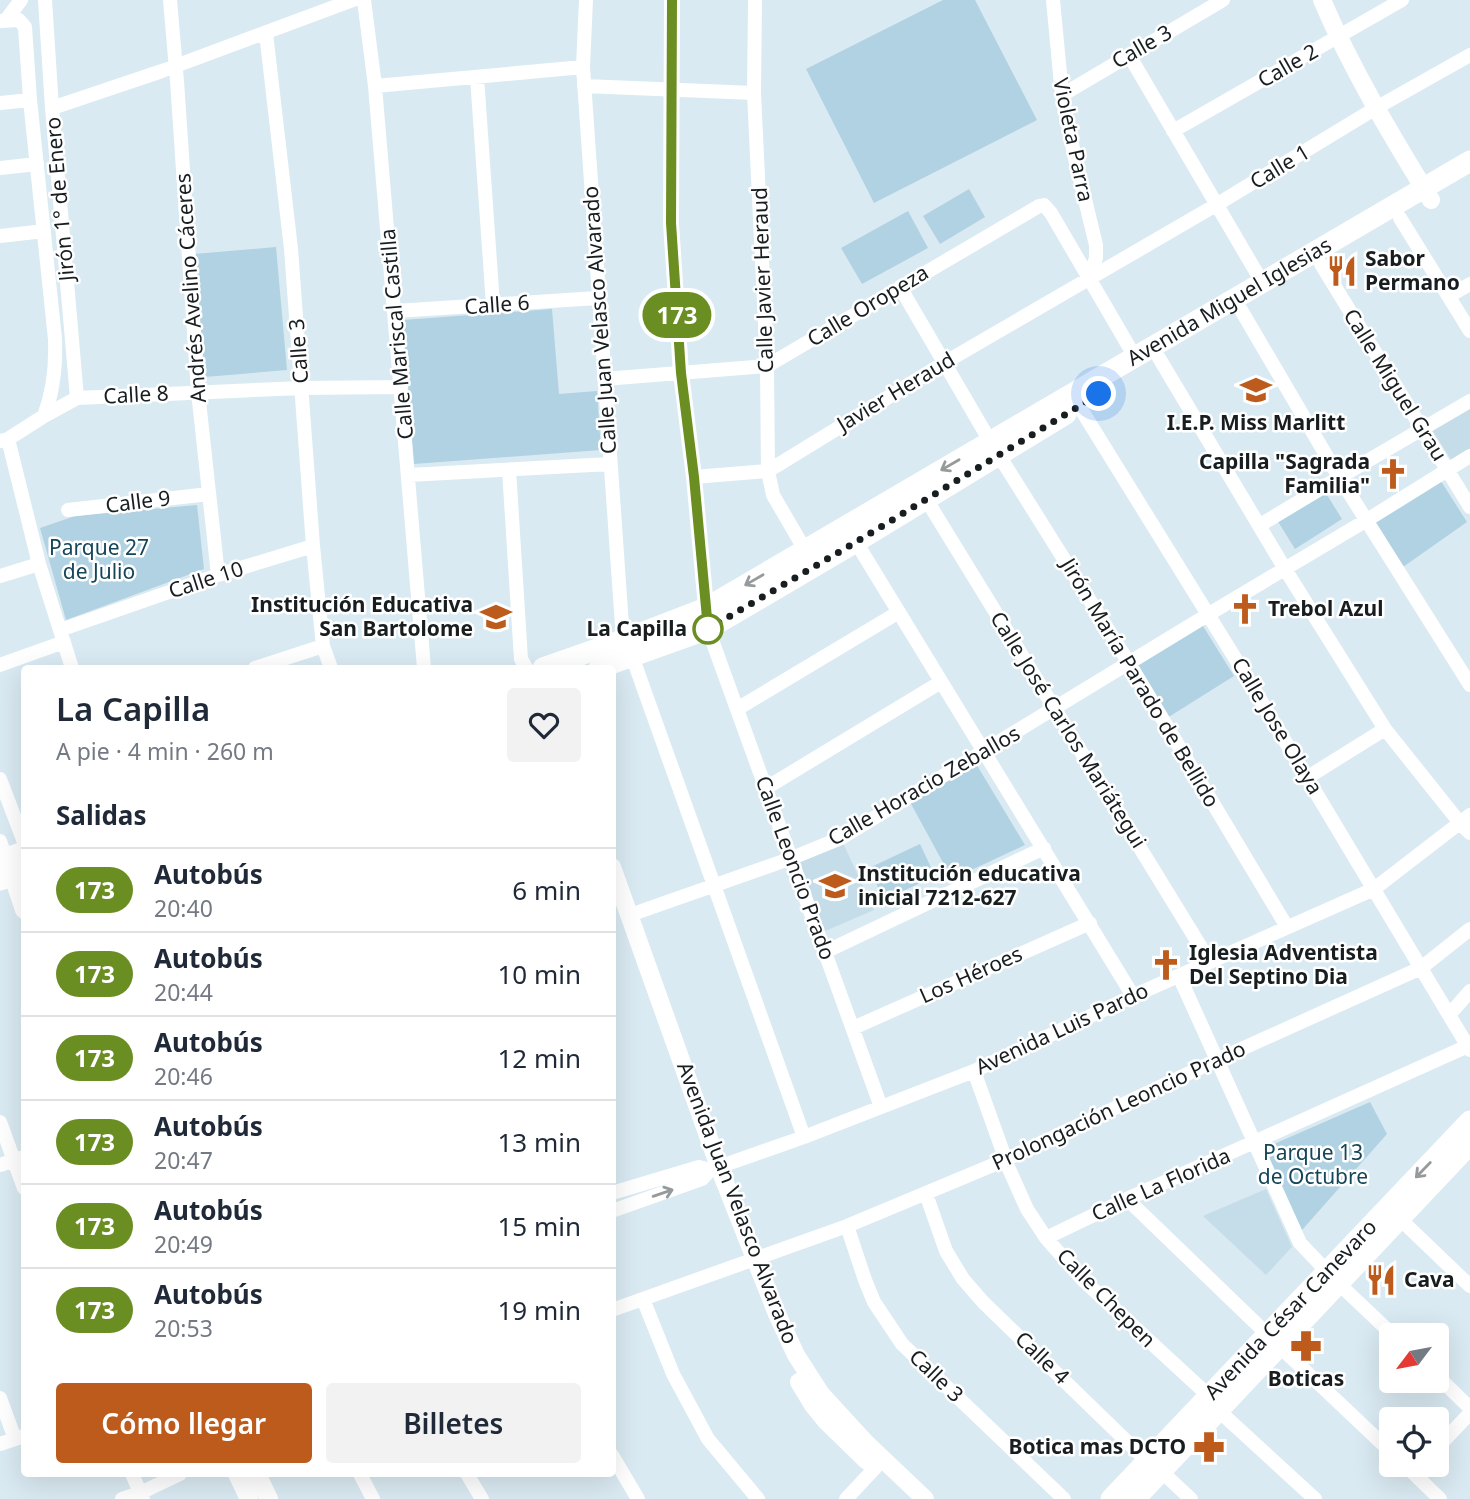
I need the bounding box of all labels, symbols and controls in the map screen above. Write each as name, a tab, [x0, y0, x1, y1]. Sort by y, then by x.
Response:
street label: Calle 3	[1106, 18, 1177, 75]
street label: Calle 2	[1252, 37, 1323, 94]
street label: Violeta Parra	[1047, 75, 1101, 204]
street label: Jirón 1° de Enero	[38, 116, 80, 284]
street label: Calle 1	[1244, 137, 1315, 195]
street label: Andrés Avelino Cáceres	[168, 172, 212, 404]
street label: Calle Juan Velasco Alvarado	[576, 185, 622, 455]
street label: Calle Javier Heraud	[745, 187, 779, 374]
street label: Calle Mariscal Castilla	[373, 227, 419, 441]
street label: Avenida Miguel Iglesias	[1121, 230, 1336, 372]
place label: Sabor Permano	[1365, 244, 1460, 296]
restaurant icon: Sabor Permano	[1325, 254, 1359, 288]
street label: Calle Oropeza	[802, 258, 933, 352]
street label: Calle 6	[463, 288, 530, 320]
line badge: 173	[637, 292, 717, 338]
text: 173	[656, 298, 698, 331]
street label: Calle Miguel Grau	[1338, 303, 1454, 466]
street label: Calle 3	[282, 318, 314, 385]
street label: Javier Heraud	[830, 345, 960, 438]
school or university icon: I.E.P. Miss Marlitt	[1239, 373, 1273, 407]
your location	[1081, 376, 1116, 411]
street label: Calle 8	[103, 378, 169, 410]
place label: I.E.P. Miss Marlitt	[1167, 408, 1345, 436]
place label: Capilla "Sagrada Familia"	[1199, 447, 1370, 499]
church icon: Capilla "Sagrada Familia"	[1376, 457, 1410, 491]
one-way arrow	[940, 459, 961, 472]
street label: Calle 9	[104, 483, 172, 519]
park label: Parque 27 de Julio	[49, 533, 149, 585]
street label: Jirón María Parado de Bellido	[1054, 551, 1226, 812]
street label: Calle 10	[165, 554, 247, 604]
one-way arrow	[744, 573, 764, 587]
place label: Institución Educativa San Bartolome	[251, 590, 473, 642]
church icon: Trebol Azul	[1228, 592, 1262, 626]
place label: Trebol Azul	[1268, 594, 1383, 622]
school or university icon: Institución Educativa San Bartolome	[479, 600, 513, 634]
street label: Calle José Carlos Mariátegui	[984, 606, 1153, 853]
place label: La Capilla	[587, 614, 687, 642]
marker: La Capilla	[693, 614, 723, 644]
street label: Calle Jose Olaya	[1226, 652, 1330, 799]
text: La Capilla	[56, 686, 210, 731]
button: heart	[507, 688, 581, 762]
street label: Calle Horacio Zeballos	[822, 719, 1025, 852]
text: A pie · 4 min · 260 m	[56, 735, 274, 767]
street label: Calle Leoncio Prado	[750, 772, 842, 963]
text: Salidas	[56, 797, 146, 833]
text: Autobús	[154, 856, 263, 892]
place label: Institución educativa inicial 7212-627	[858, 859, 1081, 911]
school or university icon: Institución educativa inicial 7212-627	[818, 869, 852, 903]
text: 6 min	[512, 872, 581, 908]
text: 173	[74, 873, 115, 906]
text: 20:40	[154, 892, 213, 924]
place label: Iglesia Adventista Del Septino Dia	[1189, 938, 1378, 990]
street label: Los Héroes	[915, 939, 1026, 1009]
text: Autobús	[154, 940, 263, 976]
church icon: Iglesia Adventista Del Septino Dia	[1149, 948, 1183, 982]
text: 10 min	[497, 956, 581, 992]
text: 173	[74, 957, 115, 990]
text: 20:44	[154, 976, 213, 1008]
street label: Avenida Luis Pardo	[971, 976, 1153, 1080]
text: Autobús	[154, 1024, 263, 1060]
street label: Prolongación Leoncio Prado	[987, 1034, 1250, 1176]
text: 12 min	[497, 1040, 581, 1076]
text: 173	[74, 1041, 115, 1074]
street label: Avenida Juan Velasco Alvarado	[671, 1058, 805, 1348]
text: 20:46	[154, 1060, 213, 1092]
text: Autobús	[154, 1108, 263, 1144]
text: 13 min	[497, 1124, 581, 1160]
text: 173	[74, 1125, 115, 1158]
park label: Parque 13 de Octubre	[1258, 1138, 1368, 1190]
street label: Calle La Florida	[1087, 1141, 1234, 1227]
text: 20:47	[154, 1144, 213, 1176]
one-way arrow	[1414, 1162, 1431, 1179]
one-way arrow	[651, 1186, 673, 1198]
text: Autobús	[154, 1192, 263, 1228]
text: 15 min	[497, 1208, 581, 1244]
text: 173	[74, 1209, 115, 1242]
street label: Avenida César Canevaro	[1198, 1213, 1382, 1405]
text: 20:49	[154, 1228, 213, 1260]
street label: Calle Chepen	[1051, 1242, 1162, 1353]
restaurant icon: Cava	[1364, 1263, 1398, 1297]
place label: Cava	[1404, 1265, 1455, 1293]
text: Autobús	[154, 1276, 263, 1312]
text: 19 min	[497, 1292, 581, 1328]
text: 173	[74, 1293, 115, 1326]
text: 20:53	[154, 1312, 213, 1344]
north arrow	[1379, 1323, 1449, 1393]
map controls	[1379, 1323, 1449, 1477]
street label: Calle 4	[1010, 1325, 1076, 1390]
pharmacy icon: Boticas	[1289, 1329, 1323, 1363]
street label: Calle 3	[904, 1343, 970, 1408]
place label: Boticas	[1268, 1364, 1344, 1392]
button: Cómo llegar	[56, 1383, 312, 1463]
button: Billetes	[326, 1383, 581, 1463]
button: locate	[1379, 1407, 1449, 1477]
pharmacy icon: Botica mas DCTO	[1192, 1430, 1226, 1464]
place label: Botica mas DCTO	[1008, 1432, 1186, 1460]

